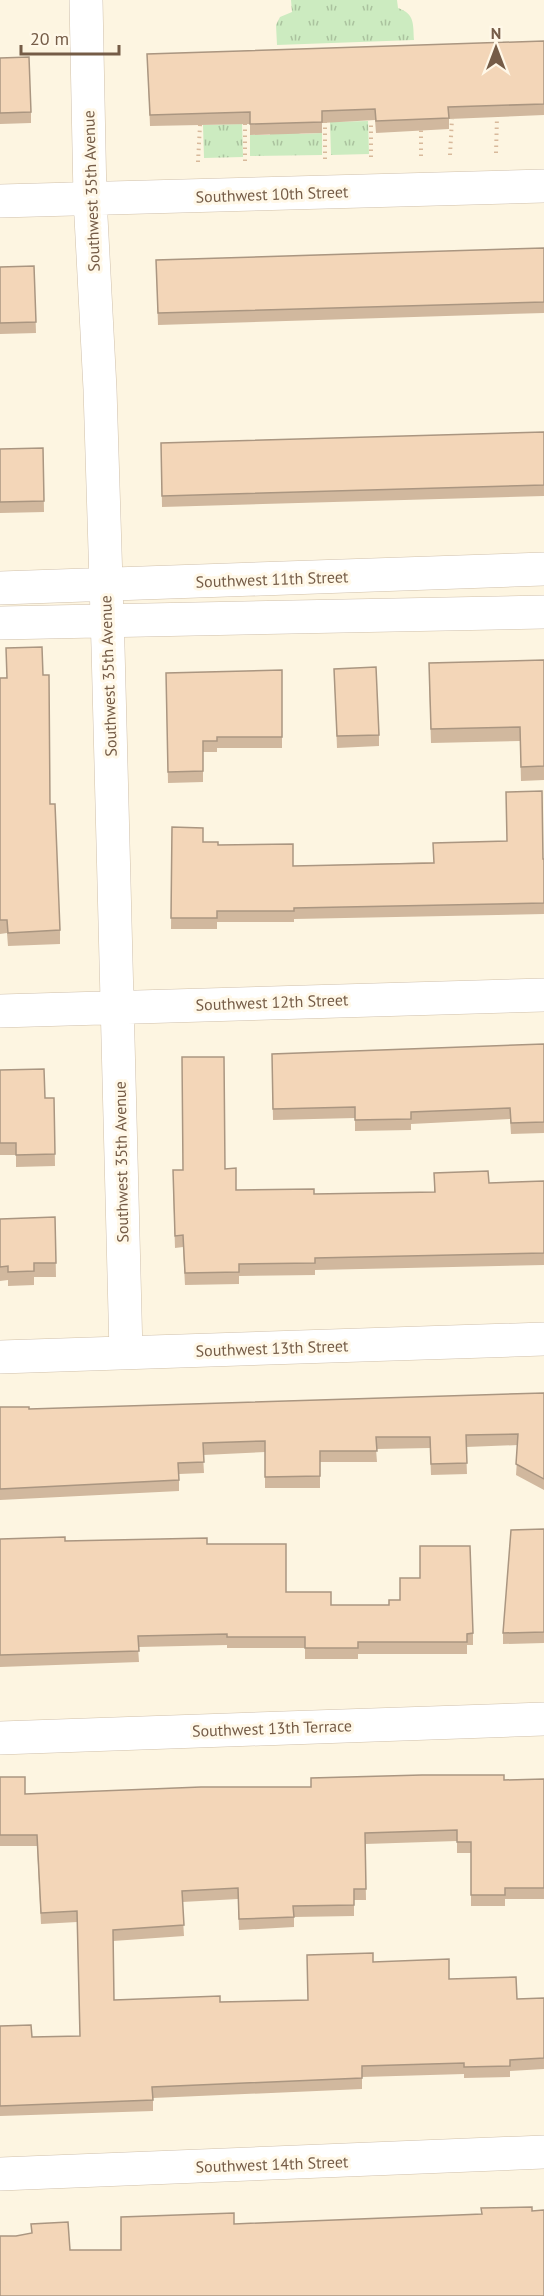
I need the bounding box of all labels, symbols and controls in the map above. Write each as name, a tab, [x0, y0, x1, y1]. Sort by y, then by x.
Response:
scale bar	[21, 18, 118, 56]
north arrow	[466, 18, 526, 78]
text: N	[491, 23, 501, 43]
text: 20 m	[30, 27, 69, 50]
street label: Southwest 35th Avenue	[78, 110, 104, 272]
street label: Southwest 10th Street	[195, 181, 349, 207]
street label: Southwest 11th Street	[195, 566, 349, 592]
street label: Southwest 35th Avenue	[95, 595, 121, 757]
street label: Southwest 12th Street	[195, 989, 349, 1015]
street label: Southwest 35th Avenue	[110, 1081, 132, 1243]
street label: Southwest 13th Street	[195, 1335, 349, 1361]
street label: Southwest 13th Terrace	[192, 1715, 352, 1741]
street label: Southwest 14th Street	[195, 2151, 349, 2177]

